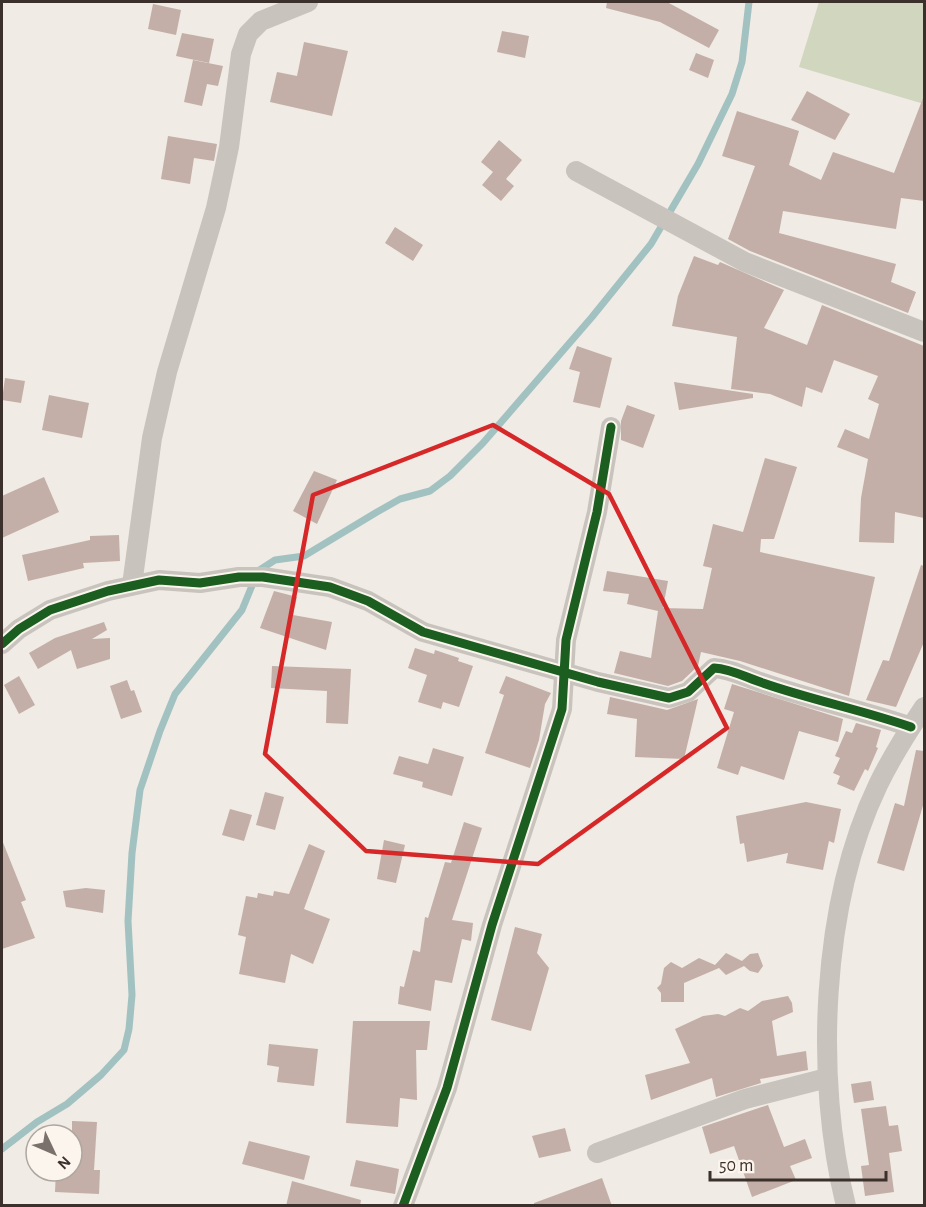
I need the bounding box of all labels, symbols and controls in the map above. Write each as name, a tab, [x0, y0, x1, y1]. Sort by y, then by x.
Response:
north arrow	[24, 1123, 84, 1183]
scale bar	[710, 1144, 886, 1182]
text: N	[54, 1153, 74, 1172]
text: 50 m	[719, 1157, 753, 1175]

